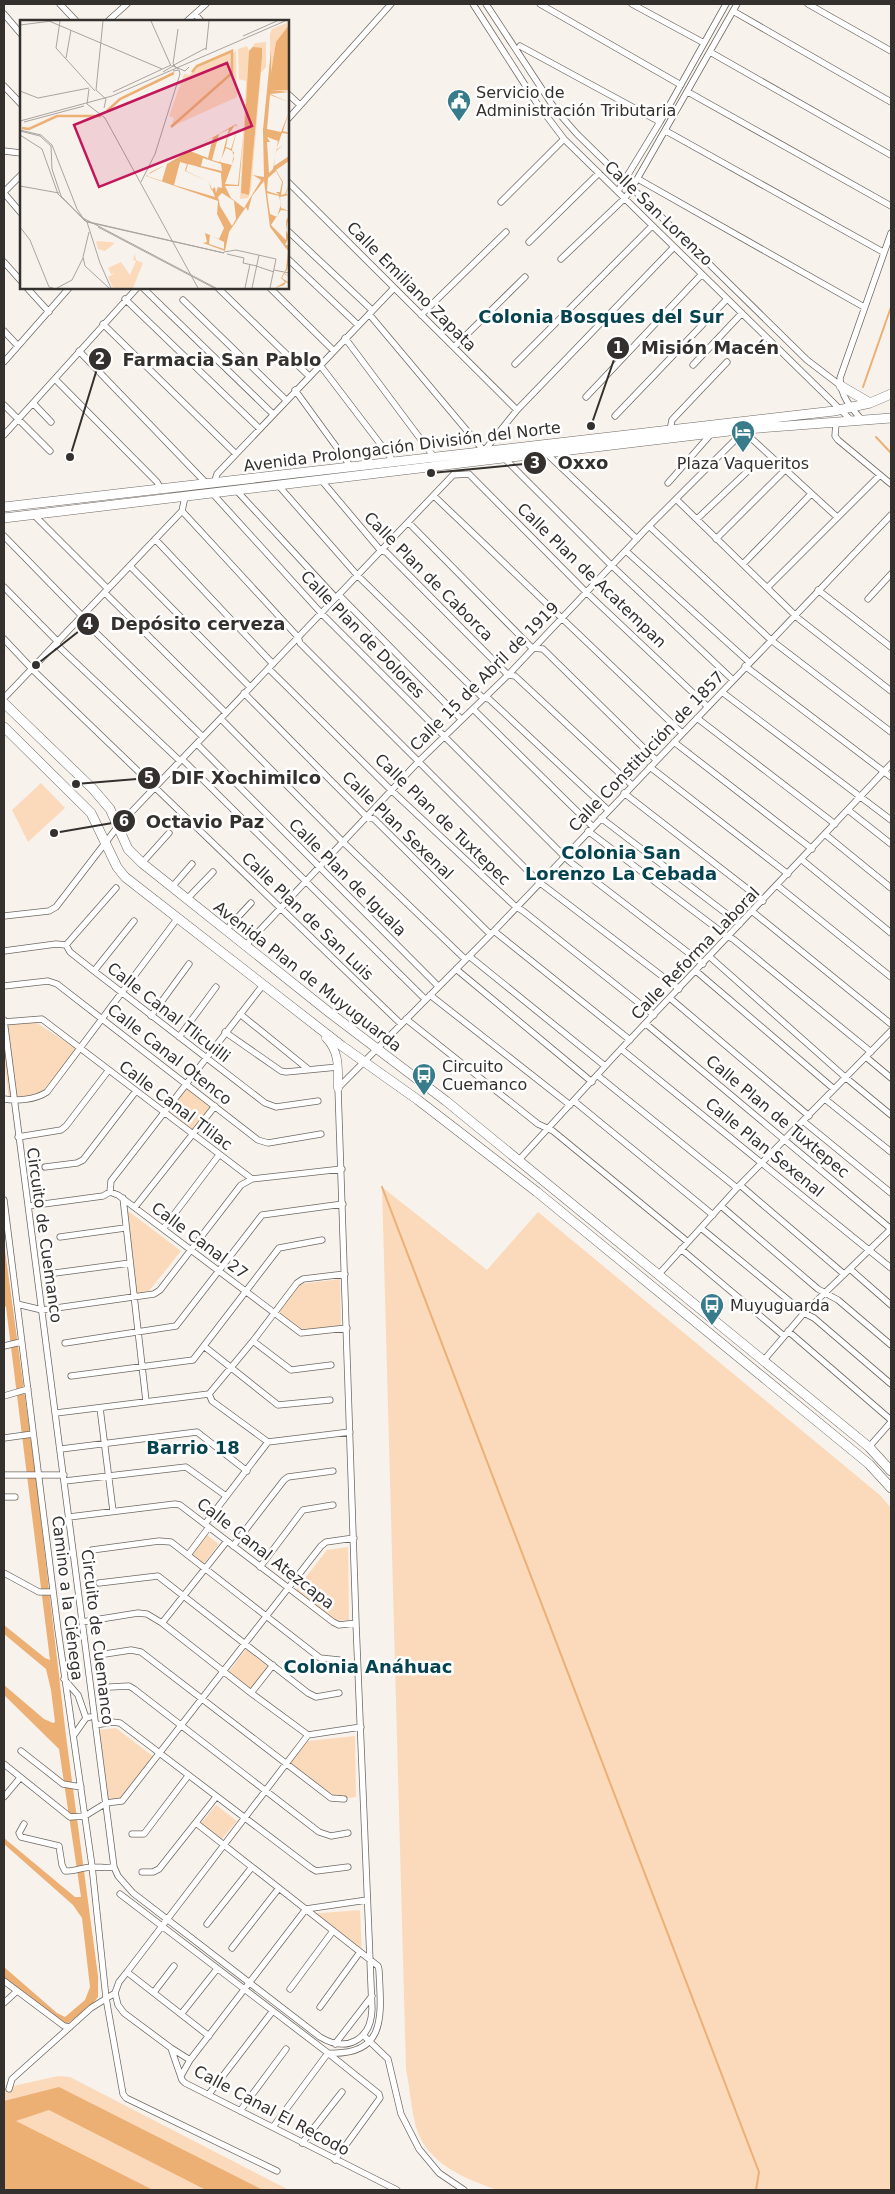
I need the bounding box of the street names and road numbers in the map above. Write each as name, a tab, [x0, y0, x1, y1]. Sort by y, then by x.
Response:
street label: Calle San Lorenzo	[601, 157, 717, 270]
street label: Calle Emiliano Zapata	[343, 218, 480, 355]
street label: Avenida Prolongación División del Norte	[242, 418, 562, 475]
street label: Calle Plan de Acatempan	[513, 499, 670, 652]
street label: Calle Plan de Caborca	[360, 508, 497, 645]
street label: Calle Plan de Dolores	[297, 567, 428, 702]
street label: Calle 15 de Abril de 1919	[406, 598, 563, 755]
street label: Calle Constitución de 1857	[565, 667, 728, 835]
street label: Calle Plan de Tuxtepec	[371, 750, 514, 889]
street label: Calle Plan Sexenal	[338, 768, 457, 883]
street label: Calle Plan de Iguala	[285, 815, 410, 940]
street label: Calle Plan de San Luis	[238, 848, 377, 984]
street label: Calle Reforma Laboral	[627, 883, 764, 1024]
street label: Avenida Plan de Muyuguarda	[210, 897, 405, 1056]
street label: Calle Canal Tlicuilli	[103, 959, 234, 1066]
street label: Calle Canal Otenco	[104, 1000, 236, 1109]
street label: Calle Plan de Tuxtepec	[702, 1051, 853, 1182]
street label: Calle Canal Tlilac	[115, 1057, 236, 1154]
street label: Calle Plan Sexenal	[702, 1094, 828, 1201]
street label: Circuito de Cuemanco	[23, 1146, 66, 1324]
street label: Calle Canal 27	[148, 1198, 252, 1283]
street label: Calle Canal Atezcapa	[193, 1494, 338, 1613]
street label: Camino a la Ciénega	[48, 1515, 87, 1681]
street label: Circuito de Cuemanco	[77, 1548, 118, 1726]
street label: Calle Canal El Recodo	[191, 2061, 353, 2160]

